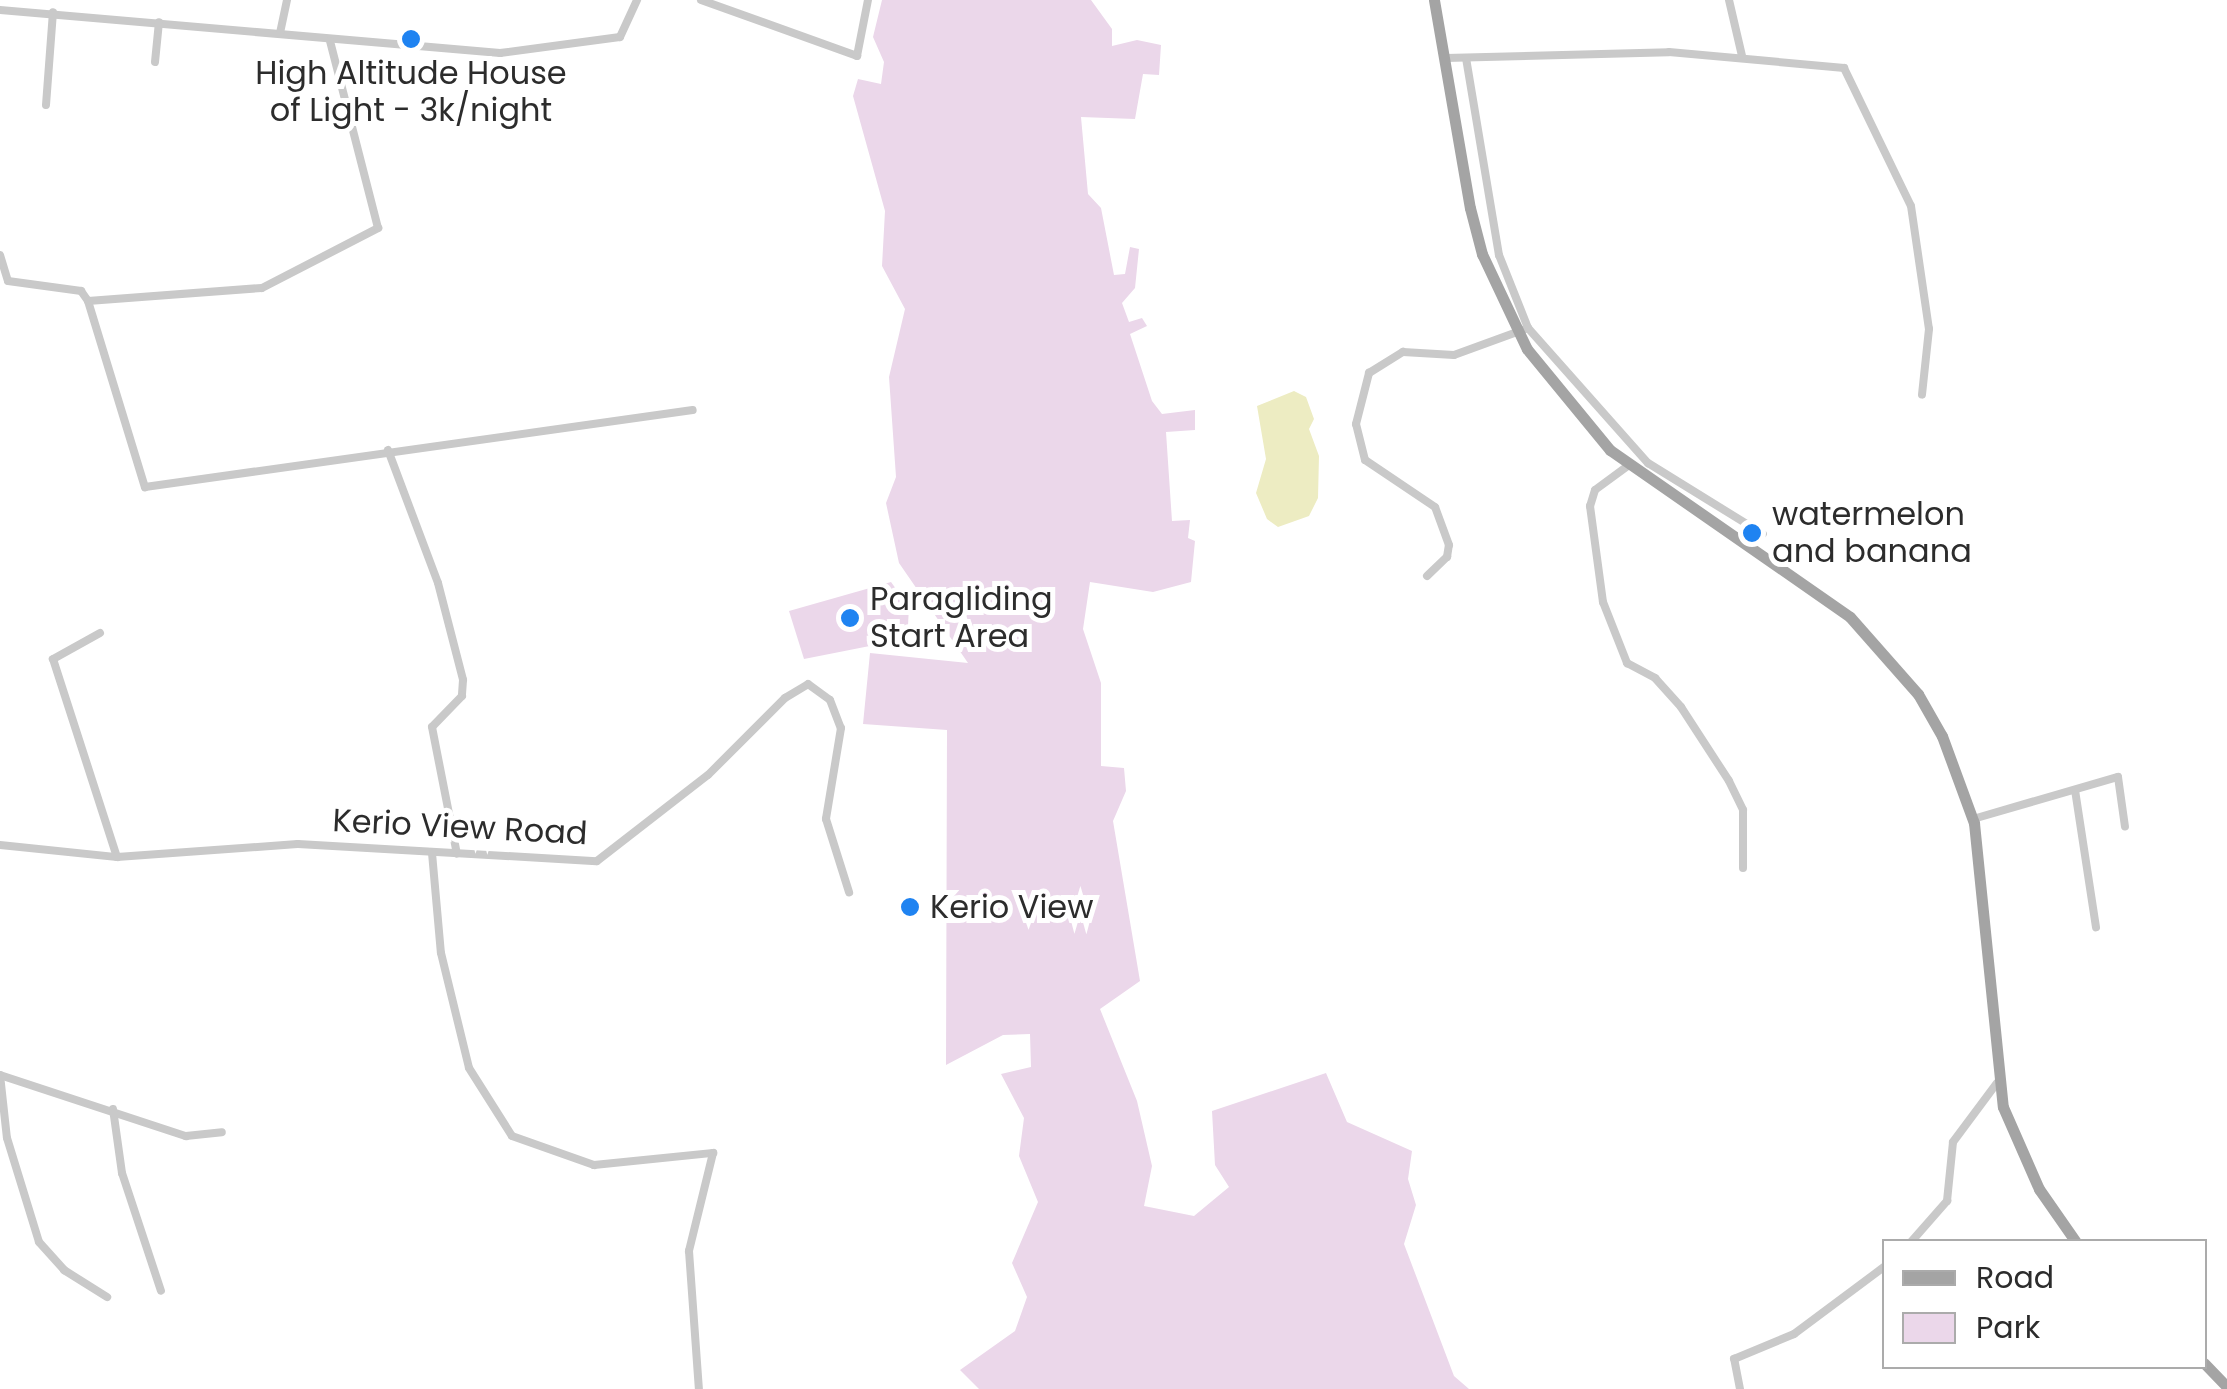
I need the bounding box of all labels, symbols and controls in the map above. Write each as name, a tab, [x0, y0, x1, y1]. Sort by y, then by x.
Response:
marker: High Altitude House of Light - 3k/night	[400, 28, 422, 50]
place label: High Altitude House of Light - 3k/night	[255, 55, 567, 130]
place label: watermelon and banana	[1772, 496, 1972, 571]
marker: watermelon and banana	[1741, 522, 1763, 544]
place label: Paragliding Start Area	[870, 581, 1053, 656]
marker: Paragliding Start Area	[839, 607, 861, 629]
street label: Kerio View Road	[332, 801, 588, 853]
place label: Kerio View	[930, 888, 1093, 926]
marker: Kerio View	[899, 896, 921, 918]
legend	[1882, 1239, 2207, 1369]
text: Road	[1976, 1256, 2054, 1299]
text: Park	[1976, 1306, 2040, 1349]

